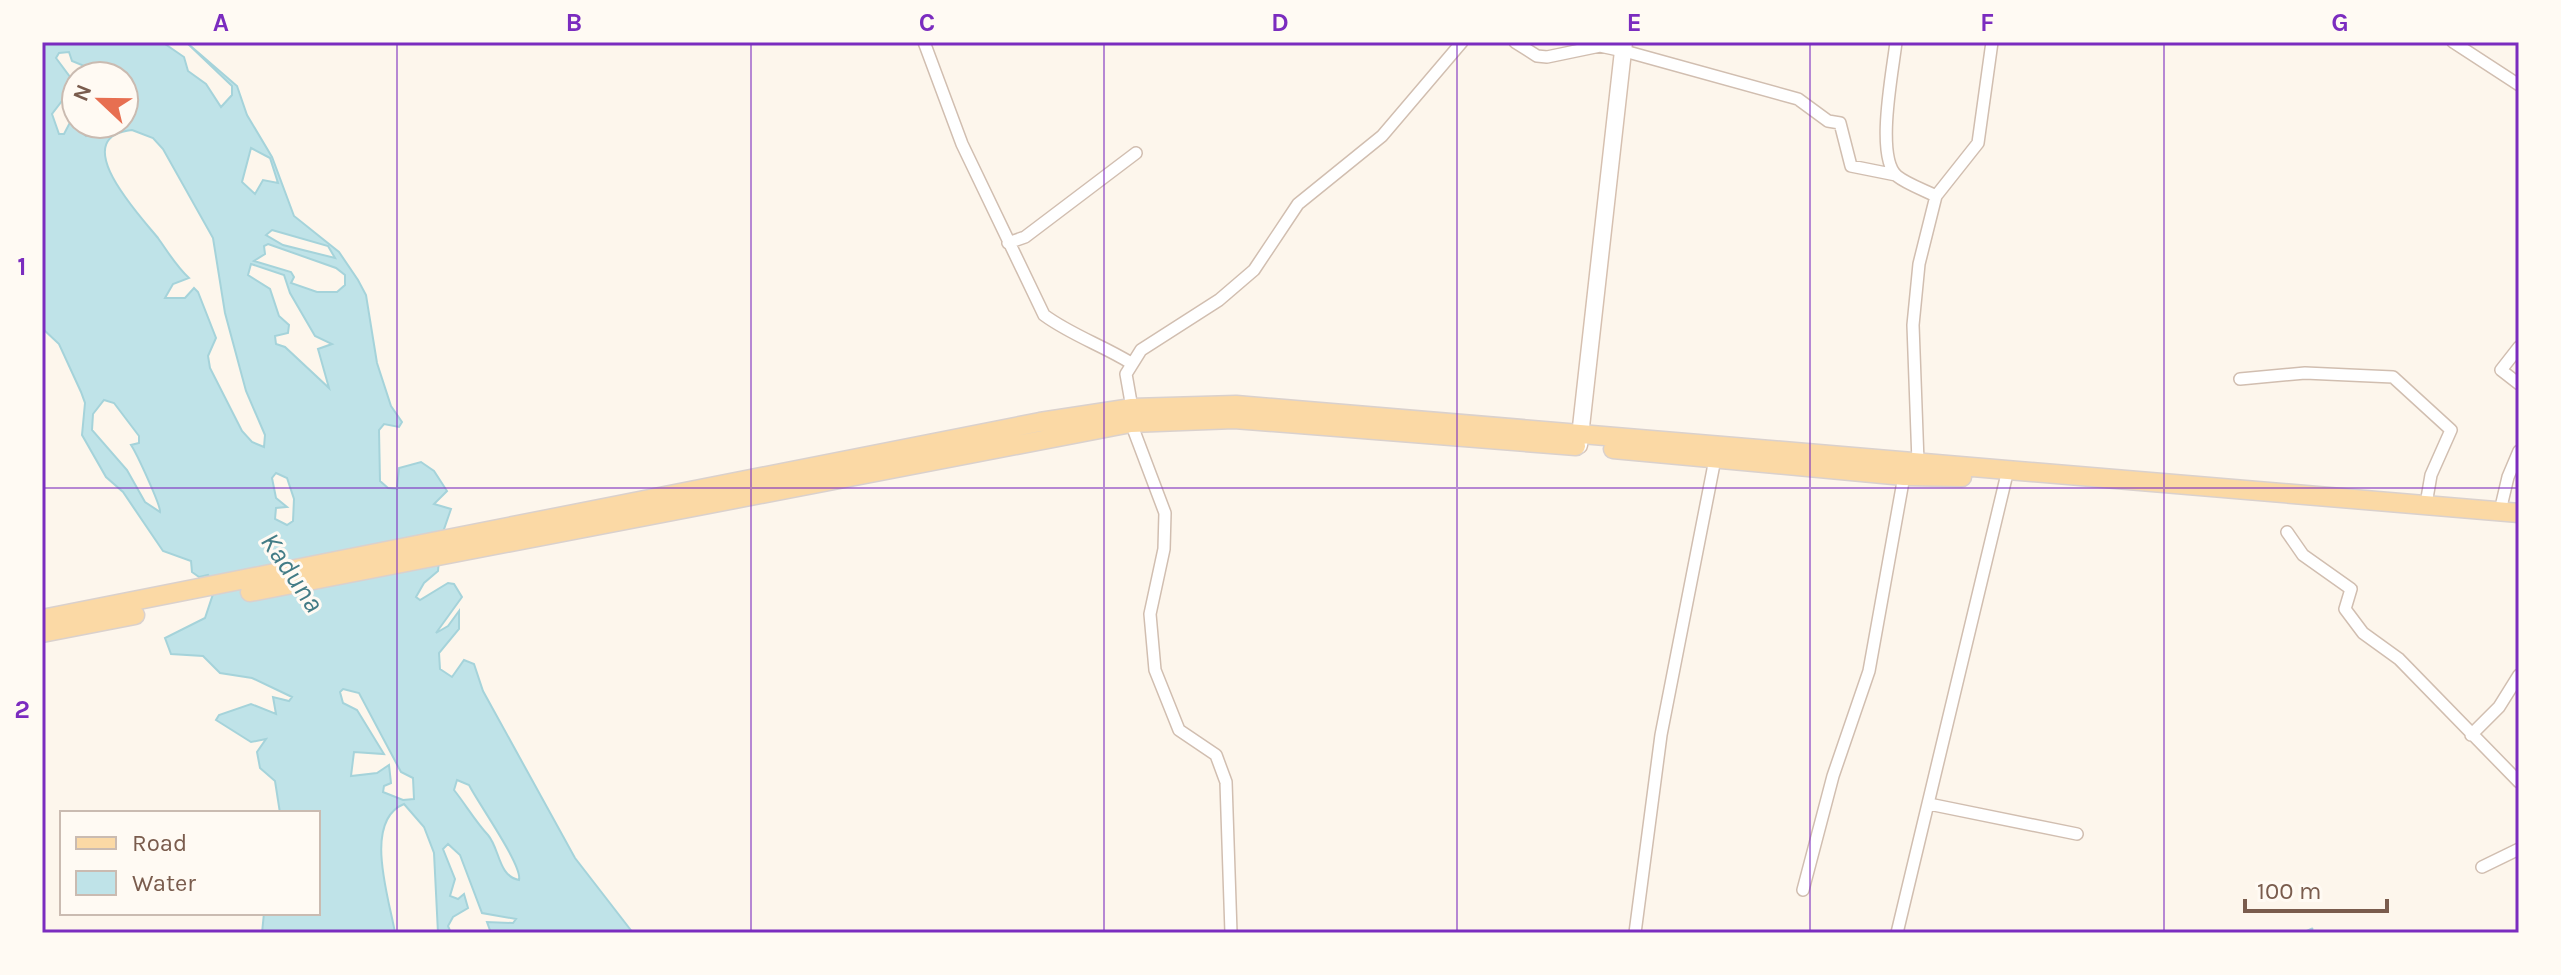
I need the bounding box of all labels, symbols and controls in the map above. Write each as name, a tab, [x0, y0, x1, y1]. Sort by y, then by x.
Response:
text: A	[213, 7, 229, 38]
text: B	[566, 7, 582, 38]
text: C	[919, 7, 935, 38]
text: D	[1271, 7, 1289, 38]
text: E	[1626, 7, 1642, 38]
text: F	[1980, 7, 1994, 38]
text: G	[2331, 7, 2349, 38]
north arrow	[60, 60, 140, 140]
text: N	[67, 81, 97, 105]
text: 1	[17, 251, 27, 282]
water label: Kaduna	[254, 526, 331, 618]
text: 2	[14, 694, 30, 725]
legend	[60, 811, 320, 915]
text: Road	[132, 829, 187, 857]
scale bar	[2245, 863, 2387, 913]
text: Water	[132, 869, 196, 897]
text: 100 m	[2257, 877, 2322, 905]

